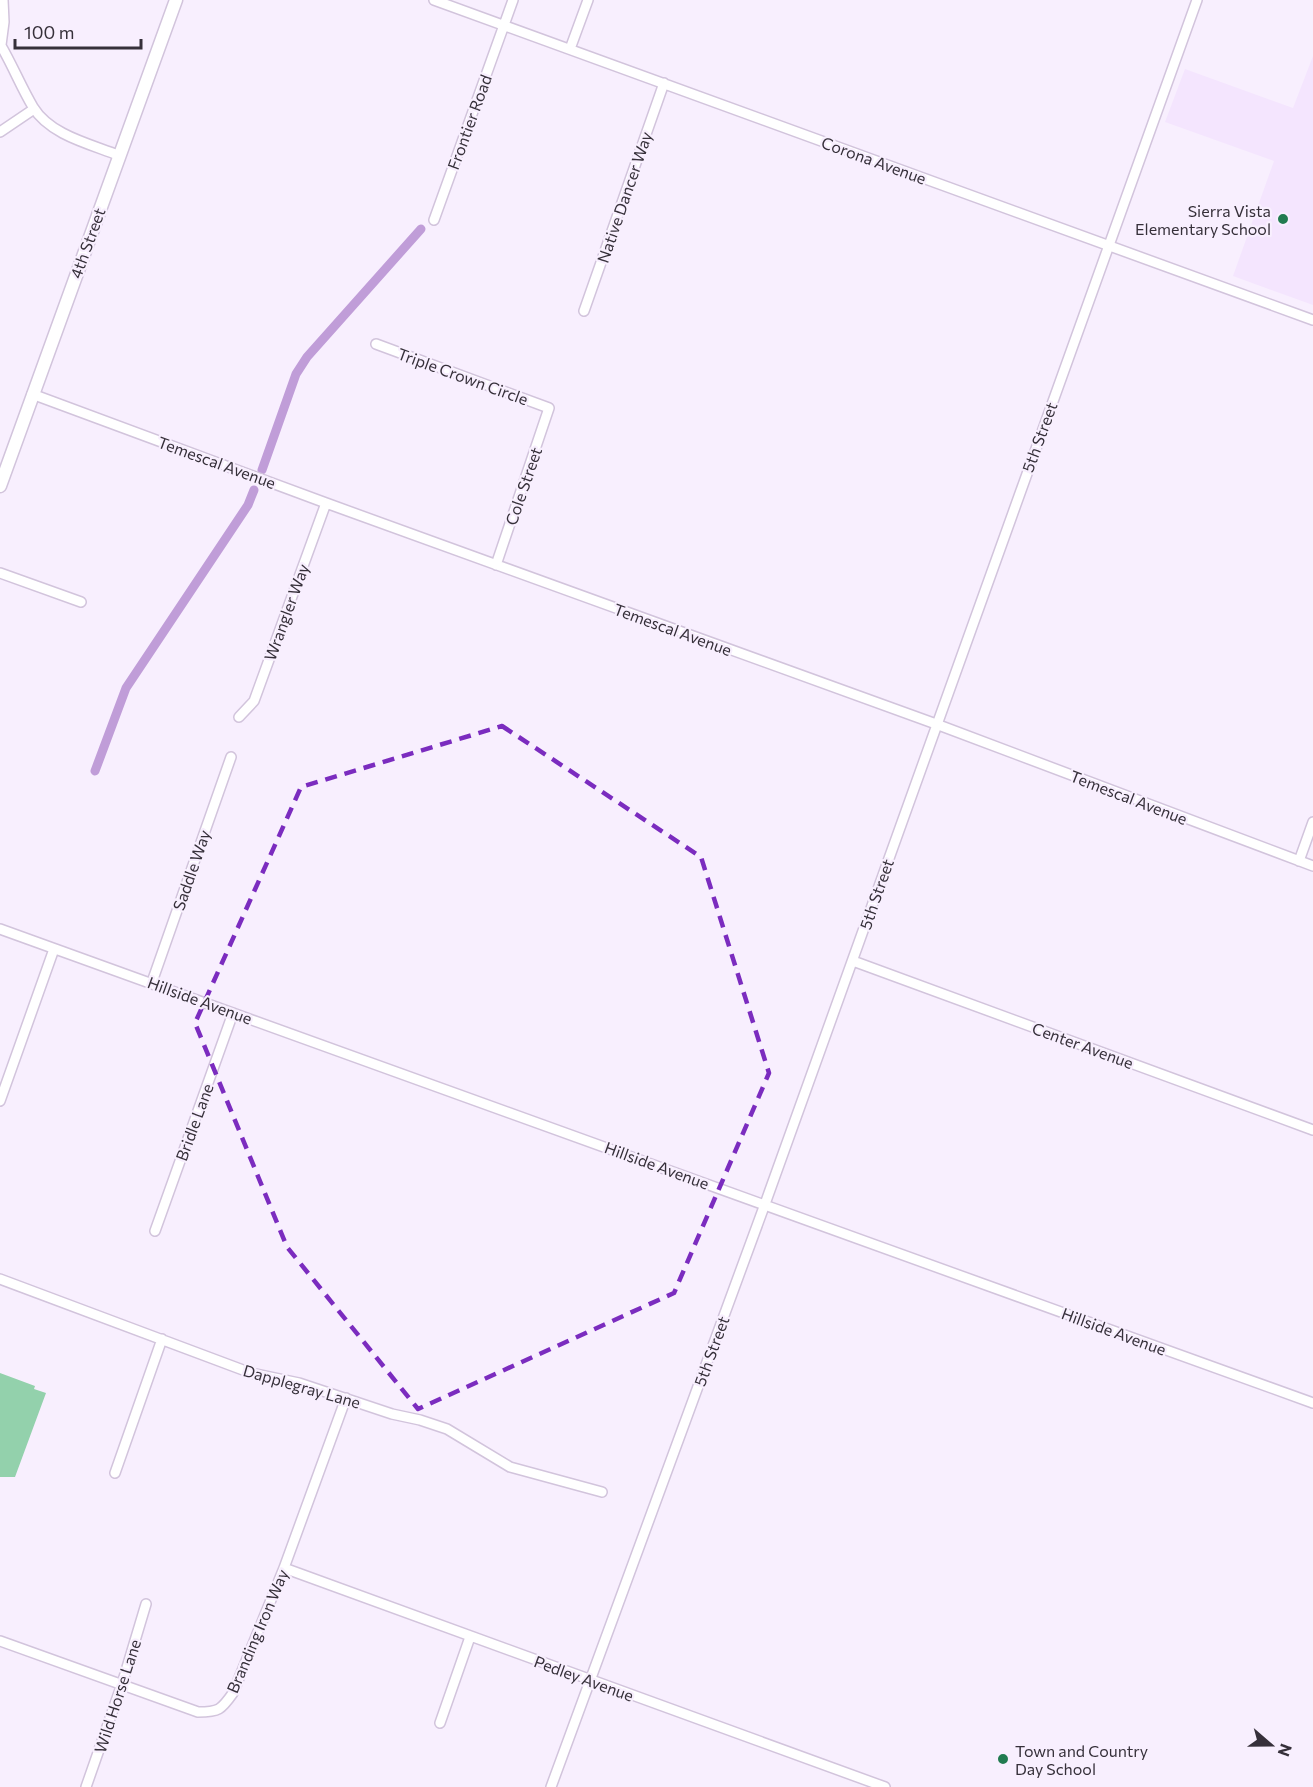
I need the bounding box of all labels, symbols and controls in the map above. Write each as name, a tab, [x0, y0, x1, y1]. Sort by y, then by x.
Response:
scale bar	[15, 12, 141, 50]
text: 100 m	[24, 21, 74, 43]
street label: Frontier Road	[443, 72, 495, 172]
street label: Native Dancer Way	[593, 129, 655, 265]
street label: Corona Avenue	[819, 132, 929, 188]
place label: Sierra Vista Elementary School	[1135, 201, 1271, 238]
street label: 4th Street	[65, 205, 109, 281]
marker: Sierra Vista Elementary School	[1276, 212, 1290, 226]
street label: Triple Crown Circle	[395, 344, 531, 408]
street label: 5th Street	[1018, 399, 1061, 475]
street label: Temescal Avenue	[156, 432, 278, 492]
street label: Cole Street	[501, 444, 545, 528]
street label: Wrangler Way	[260, 561, 312, 663]
street label: Temescal Avenue	[612, 599, 734, 659]
street label: Temescal Avenue	[1068, 766, 1190, 828]
street label: Saddle Way	[168, 827, 214, 913]
street label: 5th Street	[855, 856, 897, 932]
street label: Hillside Avenue	[145, 972, 255, 1028]
street label: Center Avenue	[1030, 1018, 1136, 1072]
street label: Bridle Lane	[171, 1081, 217, 1163]
street label: Hillside Avenue	[602, 1137, 712, 1193]
street label: Hillside Avenue	[1059, 1303, 1169, 1359]
street label: 5th Street	[690, 1313, 733, 1389]
street label: Dapplegray Lane	[241, 1360, 363, 1412]
street label: Branding Iron Way	[222, 1566, 292, 1696]
street label: Wild Horse Lane	[90, 1637, 144, 1755]
street label: Pedley Avenue	[532, 1651, 636, 1705]
north arrow	[1241, 1715, 1301, 1775]
place label: Town and Country Day School	[1015, 1741, 1148, 1778]
text: N	[1275, 1741, 1297, 1759]
marker: Town and Country Day School	[996, 1752, 1010, 1766]

